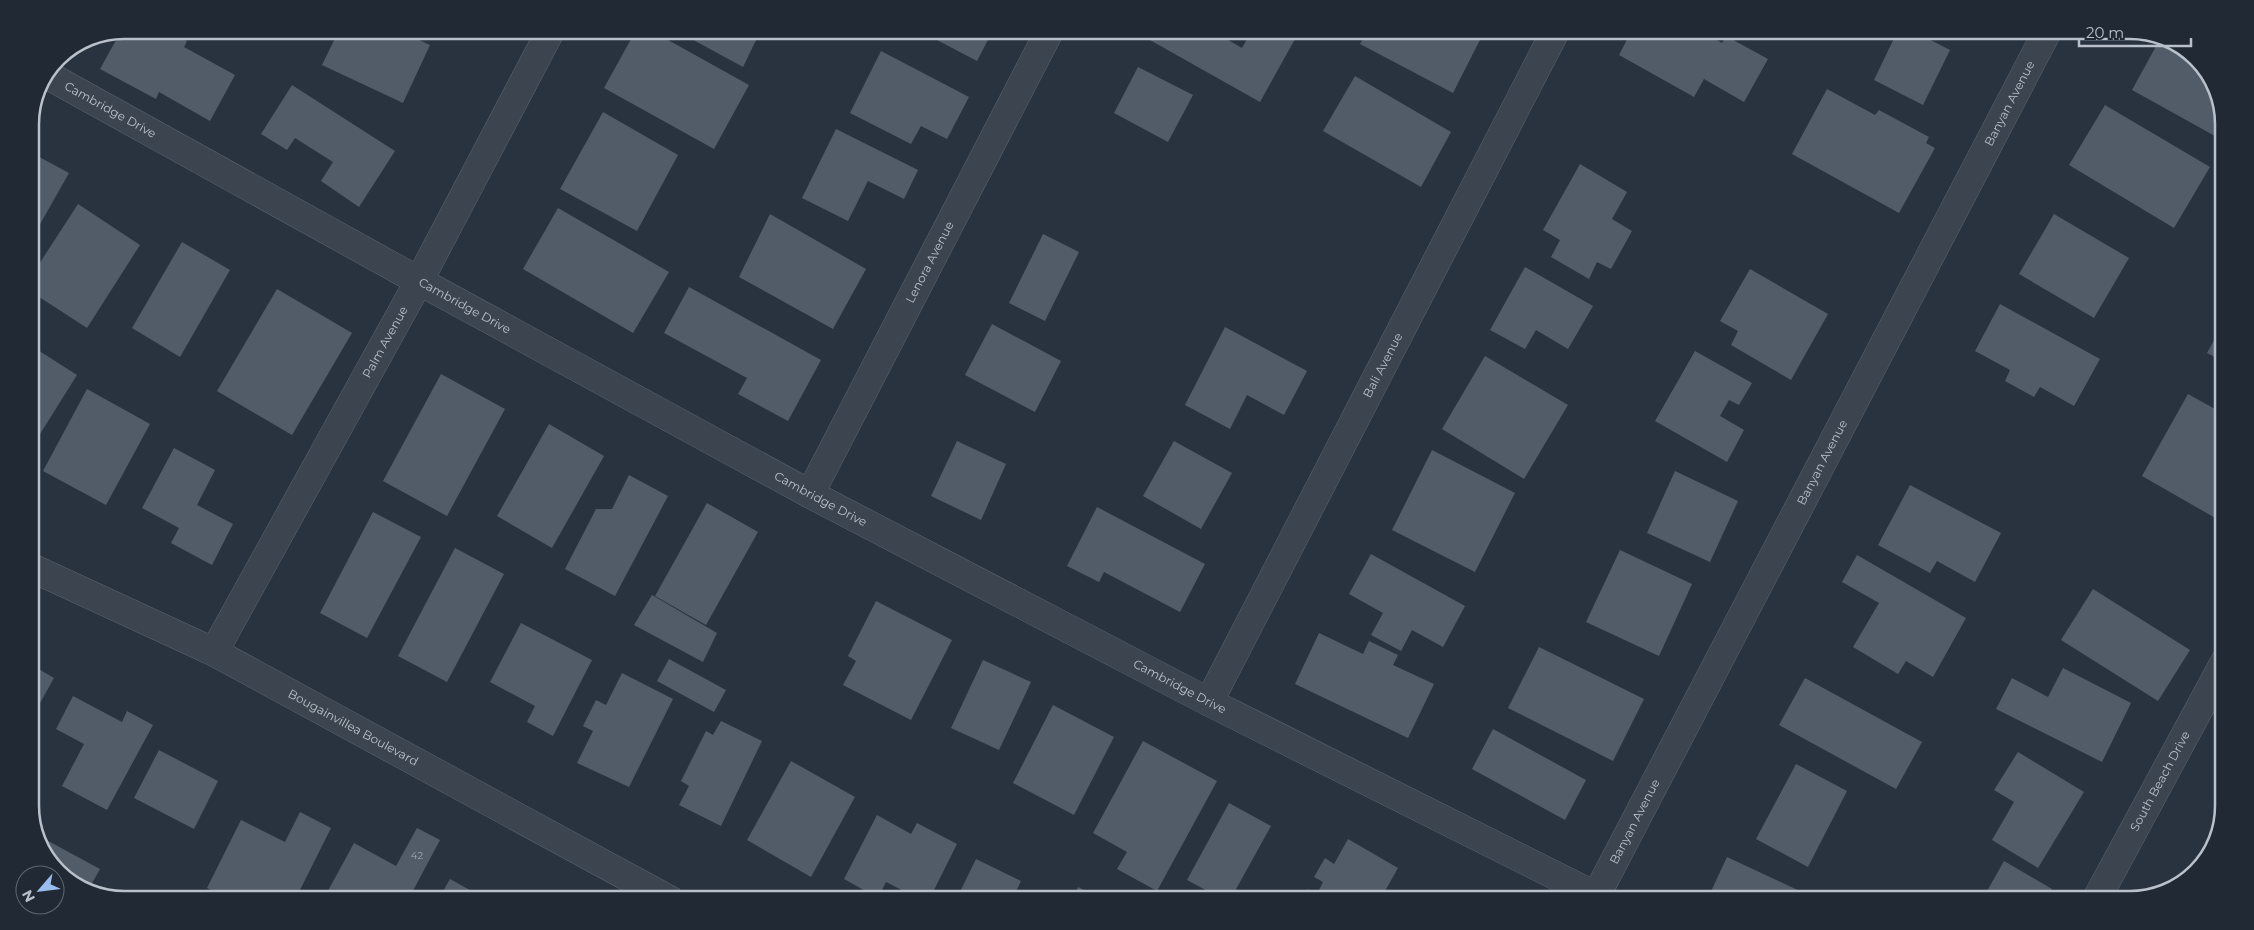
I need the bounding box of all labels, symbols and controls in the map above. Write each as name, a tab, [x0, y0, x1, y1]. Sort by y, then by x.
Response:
scale bar	[2079, 15, 2192, 47]
text: 20 m	[2086, 23, 2124, 42]
street label: Banyan Avenue	[1981, 58, 2038, 148]
street label: Cambridge Drive	[62, 78, 159, 141]
street label: Lenora Avenue	[902, 219, 957, 305]
street label: Cambridge Drive	[416, 274, 514, 337]
street label: Palm Avenue	[359, 303, 411, 381]
street label: Bali Avenue	[1359, 330, 1405, 400]
street label: Banyan Avenue	[1793, 417, 1850, 507]
street label: Cambridge Drive	[772, 468, 870, 529]
street label: Cambridge Drive	[1131, 656, 1229, 716]
street label: Bougainvillea Boulevard	[286, 686, 421, 769]
street label: South Beach Drive	[2127, 728, 2193, 834]
street label: Banyan Avenue	[1606, 776, 1663, 866]
house number: 42	[411, 849, 423, 862]
north arrow	[15, 865, 65, 915]
text: N	[18, 887, 39, 905]

